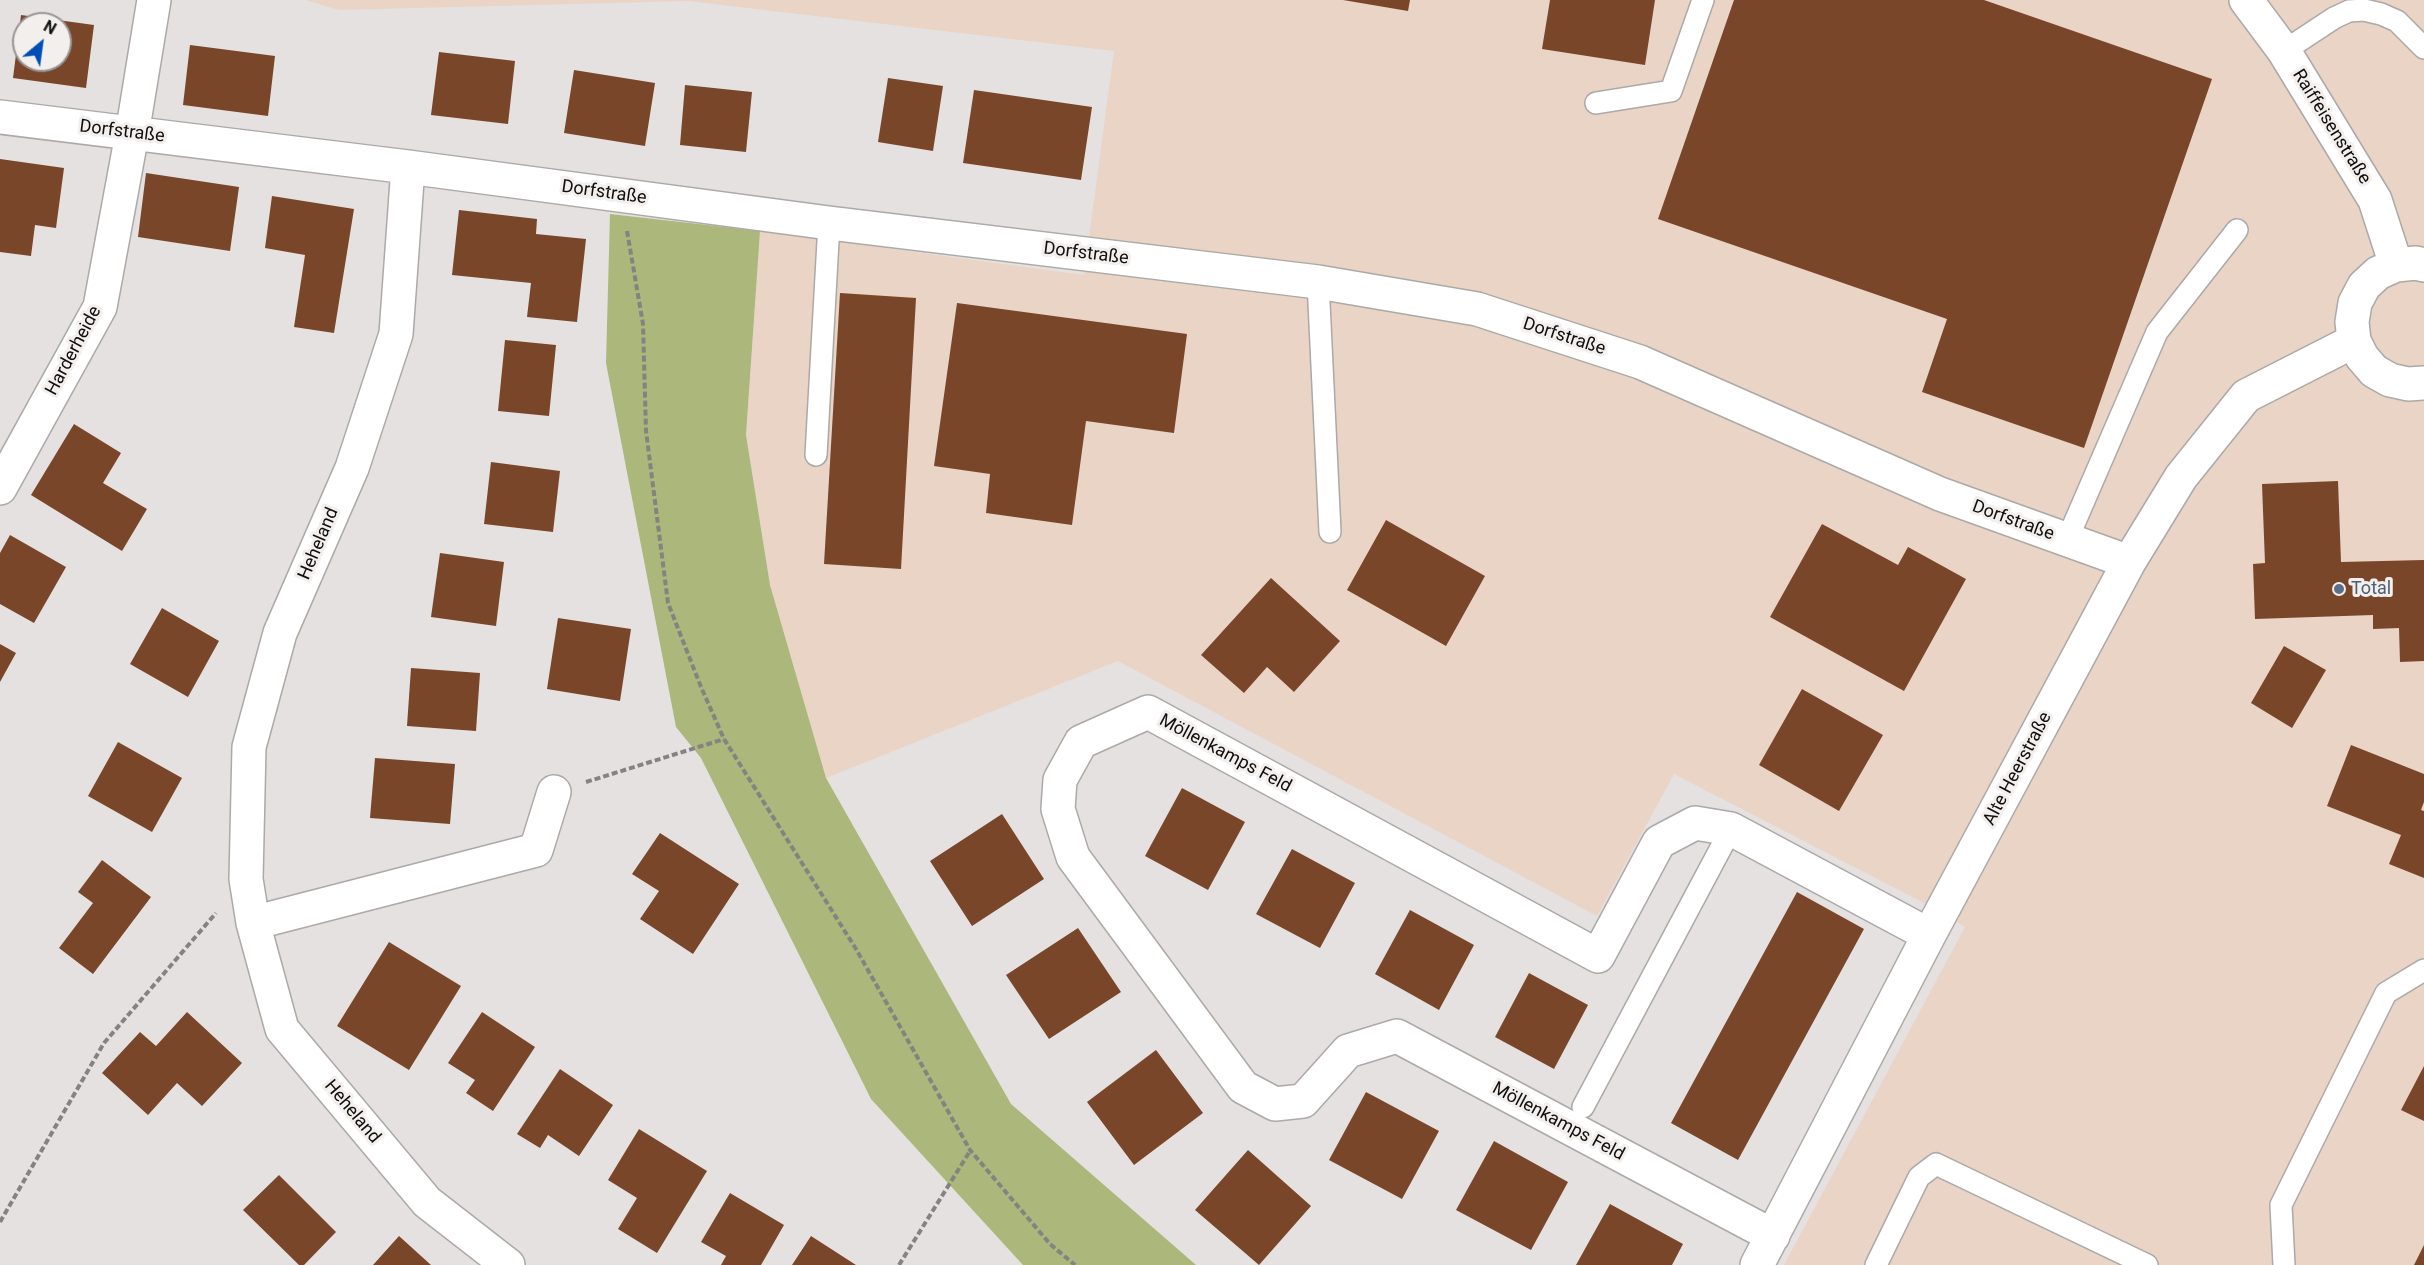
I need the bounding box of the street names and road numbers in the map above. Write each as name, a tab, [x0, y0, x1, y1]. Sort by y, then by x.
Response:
street label: Raiffeisenstraße	[2287, 66, 2375, 188]
street label: Dorfstraße	[78, 116, 166, 148]
street label: Dorfstraße	[560, 176, 648, 210]
street label: Dorfstraße	[1042, 238, 1130, 270]
street label: Harderheide	[41, 303, 107, 399]
street label: Dorfstraße	[1520, 314, 1608, 360]
street label: Dorfstraße	[1969, 496, 2057, 546]
street label: Heheland	[294, 505, 344, 583]
street label: Alte Heerstraße	[1979, 709, 2057, 829]
street label: Möllenkamps Feld	[1155, 710, 1295, 798]
street label: Heheland	[319, 1076, 385, 1148]
street label: Möllenkamps Feld	[1488, 1078, 1628, 1166]

